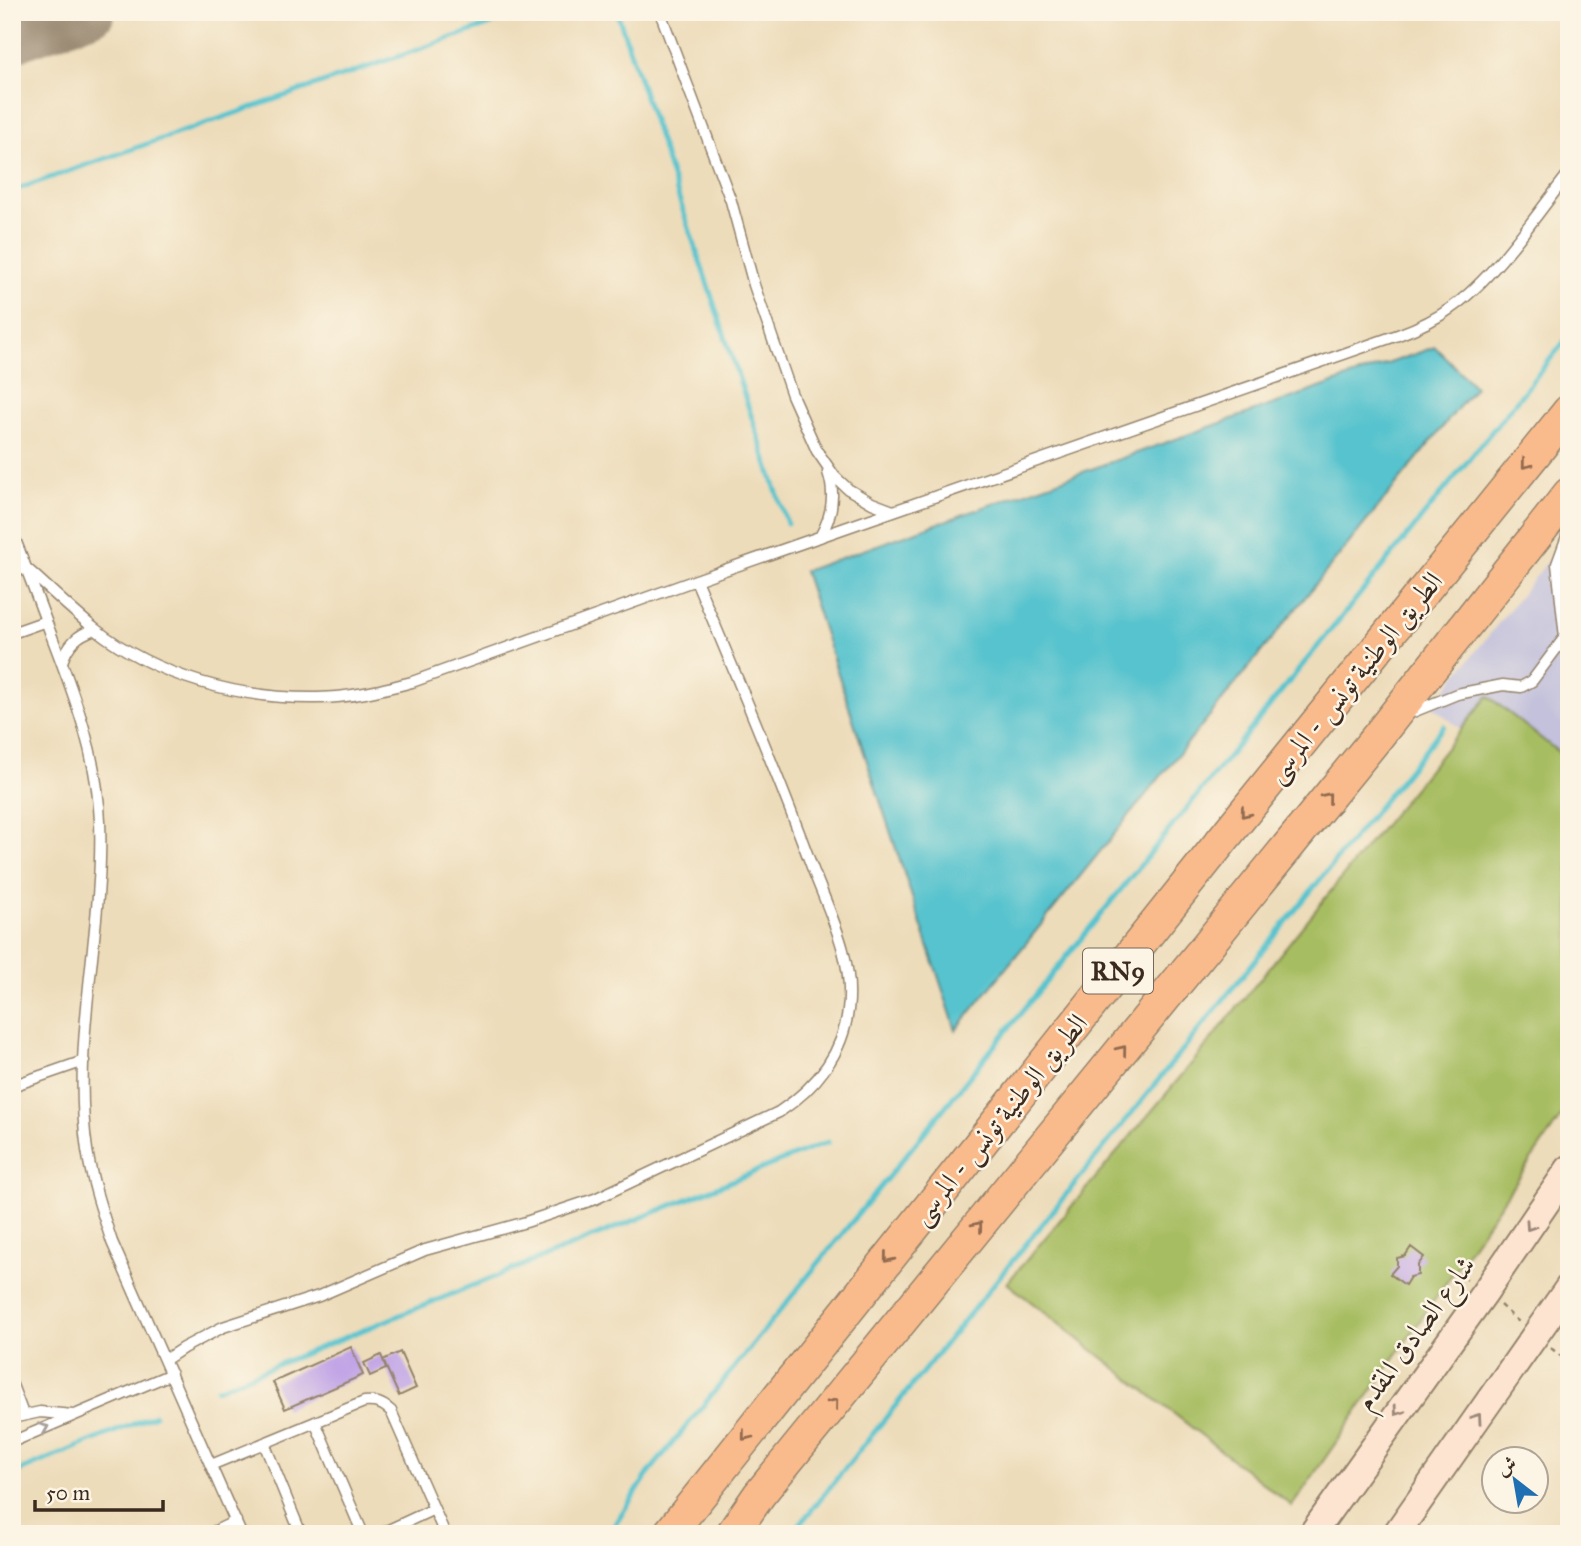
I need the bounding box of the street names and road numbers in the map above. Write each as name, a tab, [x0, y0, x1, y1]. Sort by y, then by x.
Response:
street label: الطريق الوطنية تونس - المرسى	[1258, 564, 1452, 791]
road number: RN9	[1083, 948, 1153, 994]
street label: الطريق الوطنية تونس - المرسى	[903, 1006, 1097, 1233]
street label: شارع الصادق المقدم	[1347, 1249, 1488, 1421]

